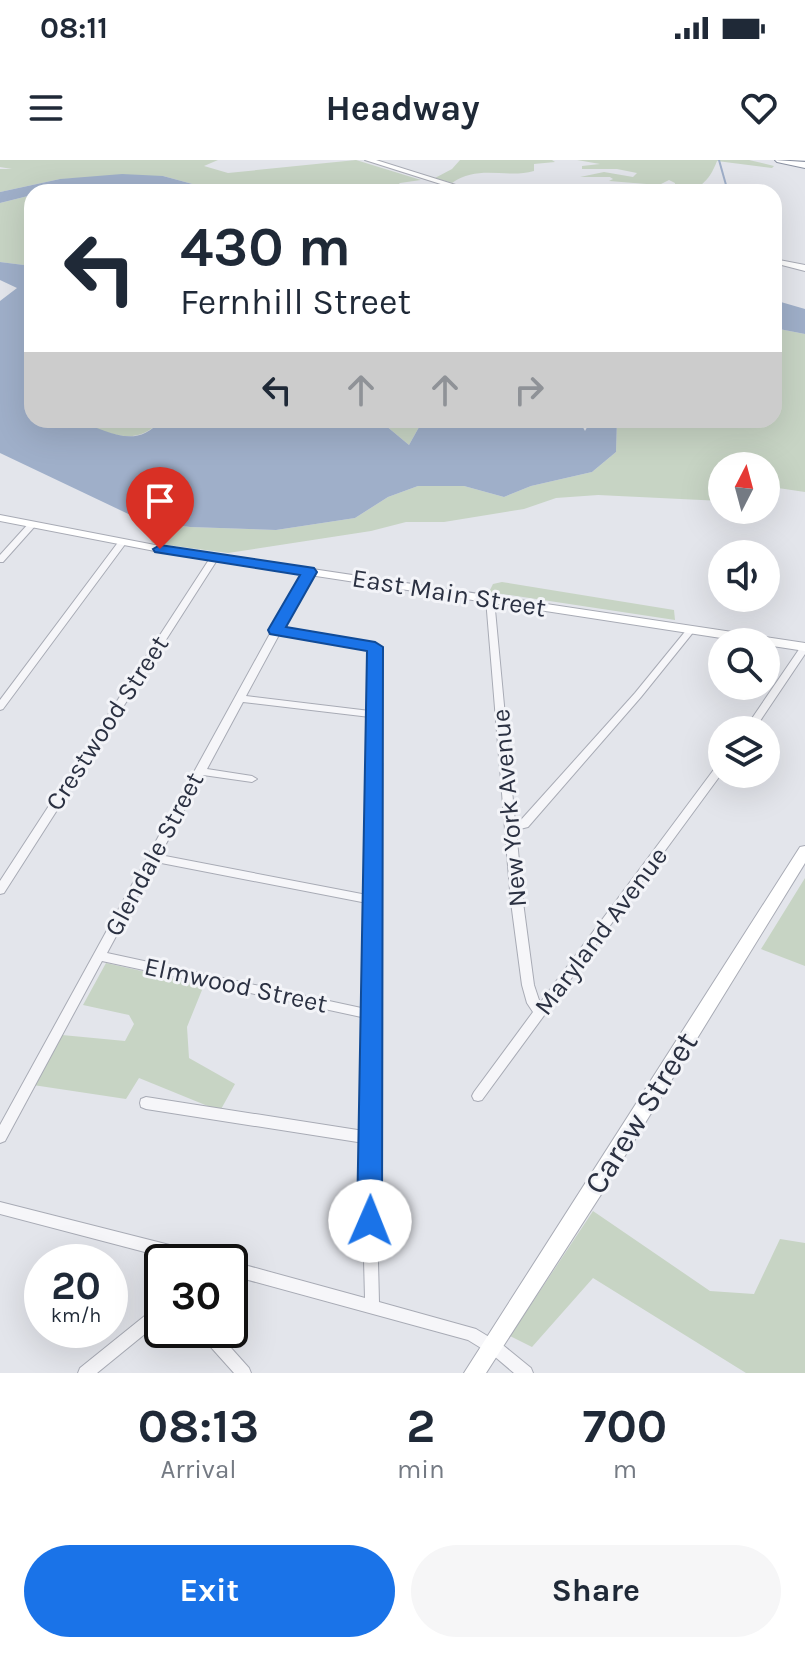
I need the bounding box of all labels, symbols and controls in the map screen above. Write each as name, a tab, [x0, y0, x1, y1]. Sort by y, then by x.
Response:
text: 08:11	[40, 10, 108, 46]
icon: menu	[24, 86, 68, 130]
icon: heart	[737, 86, 781, 130]
text: Headway	[325, 87, 480, 129]
text: 430 m	[180, 214, 351, 279]
icon: left	[48, 216, 152, 320]
text: Fernhill Street	[180, 281, 411, 323]
icon: left	[255, 368, 299, 412]
icon: ahead	[339, 368, 383, 412]
icon: ahead	[423, 368, 467, 412]
icon: right	[507, 368, 551, 412]
north arrow	[708, 452, 780, 524]
map controls	[708, 452, 780, 788]
pin	[126, 467, 194, 549]
icon: arrive	[138, 479, 182, 523]
button: sound	[708, 540, 780, 612]
street label: East Main Street	[350, 562, 548, 624]
button: search	[708, 628, 780, 700]
street label: Crestwood Street	[39, 630, 175, 816]
street label: New York Avenue	[485, 708, 533, 908]
button: layers	[708, 716, 780, 788]
street label: Glendale Street	[98, 767, 210, 941]
street label: Maryland Avenue	[528, 841, 674, 1021]
street label: Elmwood Street	[142, 950, 331, 1020]
street label: Carew Street	[577, 1025, 705, 1201]
position arrow	[328, 1179, 412, 1263]
speed limit sign: 30	[144, 1244, 248, 1348]
text: 20	[51, 1262, 101, 1309]
text: km/h	[51, 1304, 101, 1327]
text: 08:13	[138, 1398, 259, 1454]
text: 2	[406, 1398, 435, 1454]
text: 700	[583, 1398, 667, 1454]
text: Arrival	[160, 1454, 237, 1485]
text: min	[397, 1454, 445, 1485]
text: m	[613, 1454, 637, 1485]
button: Exit	[24, 1545, 395, 1637]
button: Share	[411, 1545, 781, 1637]

